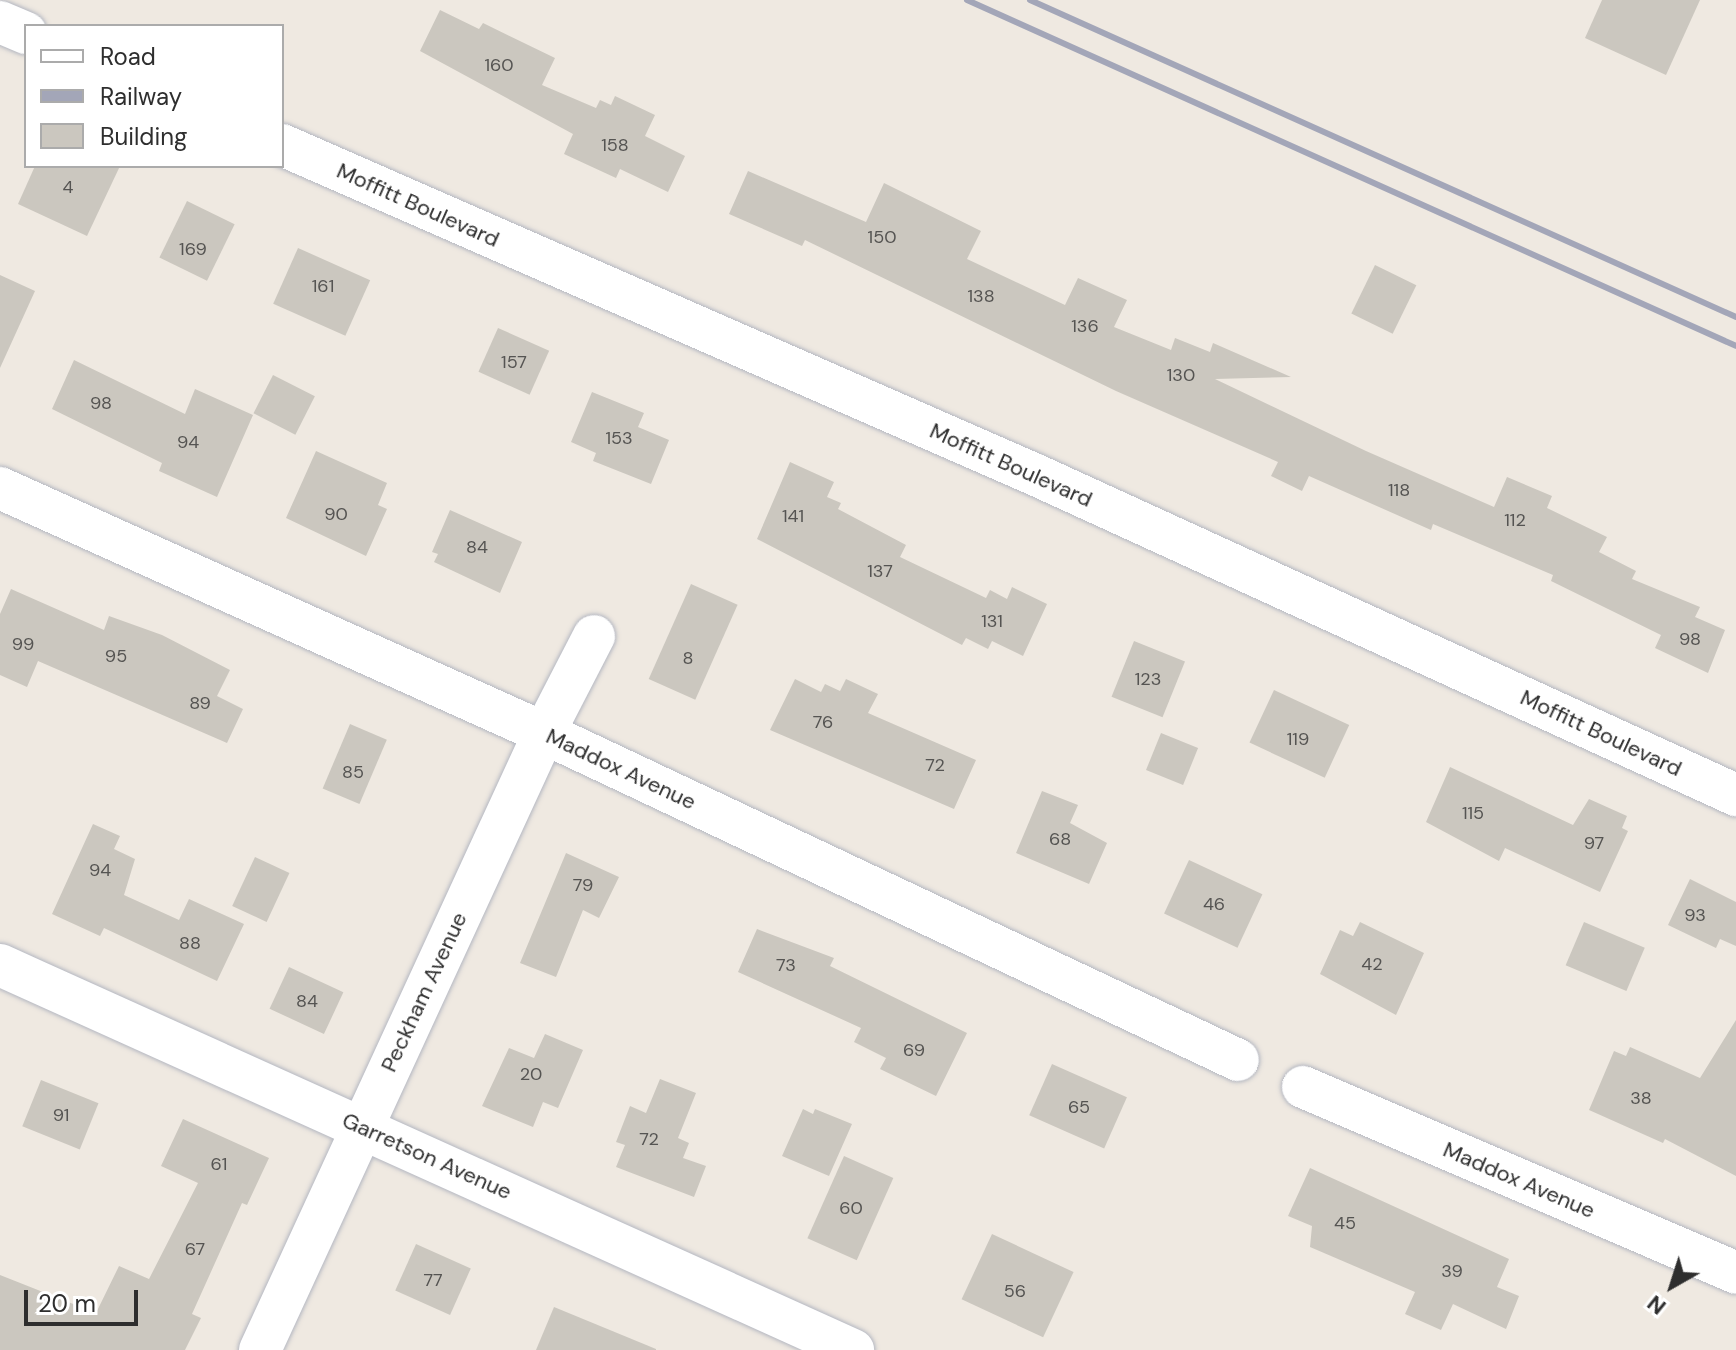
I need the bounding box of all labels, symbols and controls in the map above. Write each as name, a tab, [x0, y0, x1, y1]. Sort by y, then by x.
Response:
legend	[24, 24, 284, 168]
text: Road	[100, 41, 156, 72]
house number: 160	[484, 54, 514, 76]
text: Railway	[100, 81, 182, 112]
text: Building	[100, 121, 187, 152]
house number: 158	[601, 134, 629, 156]
street label: Moffitt Boulevard	[333, 157, 503, 253]
house number: 4	[63, 176, 73, 198]
house number: 150	[868, 226, 896, 248]
house number: 169	[179, 238, 207, 260]
house number: 161	[312, 275, 334, 297]
house number: 138	[967, 285, 995, 307]
house number: 136	[1071, 315, 1099, 337]
house number: 157	[501, 351, 527, 373]
house number: 130	[1167, 364, 1195, 386]
house number: 98	[90, 392, 112, 414]
street label: Moffitt Boulevard	[926, 417, 1096, 513]
house number: 153	[605, 427, 633, 449]
house number: 94	[177, 431, 199, 453]
house number: 118	[1388, 479, 1410, 501]
house number: 90	[324, 503, 348, 525]
house number: 141	[782, 505, 804, 527]
house number: 112	[1504, 509, 1526, 531]
house number: 84	[466, 536, 488, 558]
house number: 137	[867, 560, 893, 582]
house number: 131	[981, 610, 1003, 632]
house number: 98	[1679, 628, 1701, 650]
house number: 99	[12, 633, 34, 655]
house number: 95	[105, 645, 127, 667]
house number: 8	[683, 647, 693, 669]
house number: 123	[1135, 668, 1161, 690]
street label: Moffitt Boulevard	[1516, 684, 1686, 782]
house number: 89	[189, 692, 211, 714]
house number: 76	[813, 711, 833, 733]
street label: Maddox Avenue	[542, 723, 700, 815]
house number: 119	[1287, 728, 1309, 750]
house number: 72	[925, 754, 945, 776]
house number: 85	[342, 761, 364, 783]
house number: 115	[1462, 802, 1484, 824]
house number: 68	[1049, 828, 1071, 850]
house number: 97	[1584, 832, 1604, 854]
house number: 94	[89, 859, 111, 881]
house number: 79	[573, 874, 593, 896]
house number: 46	[1203, 893, 1225, 915]
house number: 93	[1684, 904, 1706, 926]
street label: Peckham Avenue	[375, 908, 473, 1076]
house number: 88	[179, 932, 201, 954]
house number: 42	[1361, 953, 1383, 975]
house number: 73	[776, 954, 796, 976]
house number: 84	[296, 990, 318, 1012]
house number: 69	[903, 1039, 925, 1061]
house number: 20	[520, 1063, 542, 1085]
house number: 38	[1630, 1087, 1652, 1109]
house number: 65	[1068, 1096, 1090, 1118]
house number: 91	[53, 1104, 69, 1126]
street label: Garretson Avenue	[338, 1107, 516, 1205]
house number: 72	[639, 1128, 659, 1150]
street label: Maddox Avenue	[1439, 1136, 1599, 1224]
house number: 61	[211, 1153, 227, 1175]
house number: 60	[839, 1197, 863, 1219]
house number: 45	[1334, 1212, 1356, 1234]
house number: 67	[185, 1238, 205, 1260]
north arrow	[1632, 1246, 1712, 1326]
house number: 39	[1441, 1260, 1463, 1282]
house number: 77	[423, 1269, 443, 1291]
scale bar	[28, 1274, 142, 1324]
house number: 56	[1004, 1280, 1026, 1302]
text: 20 m	[38, 1288, 96, 1319]
text: N	[1641, 1289, 1672, 1321]

